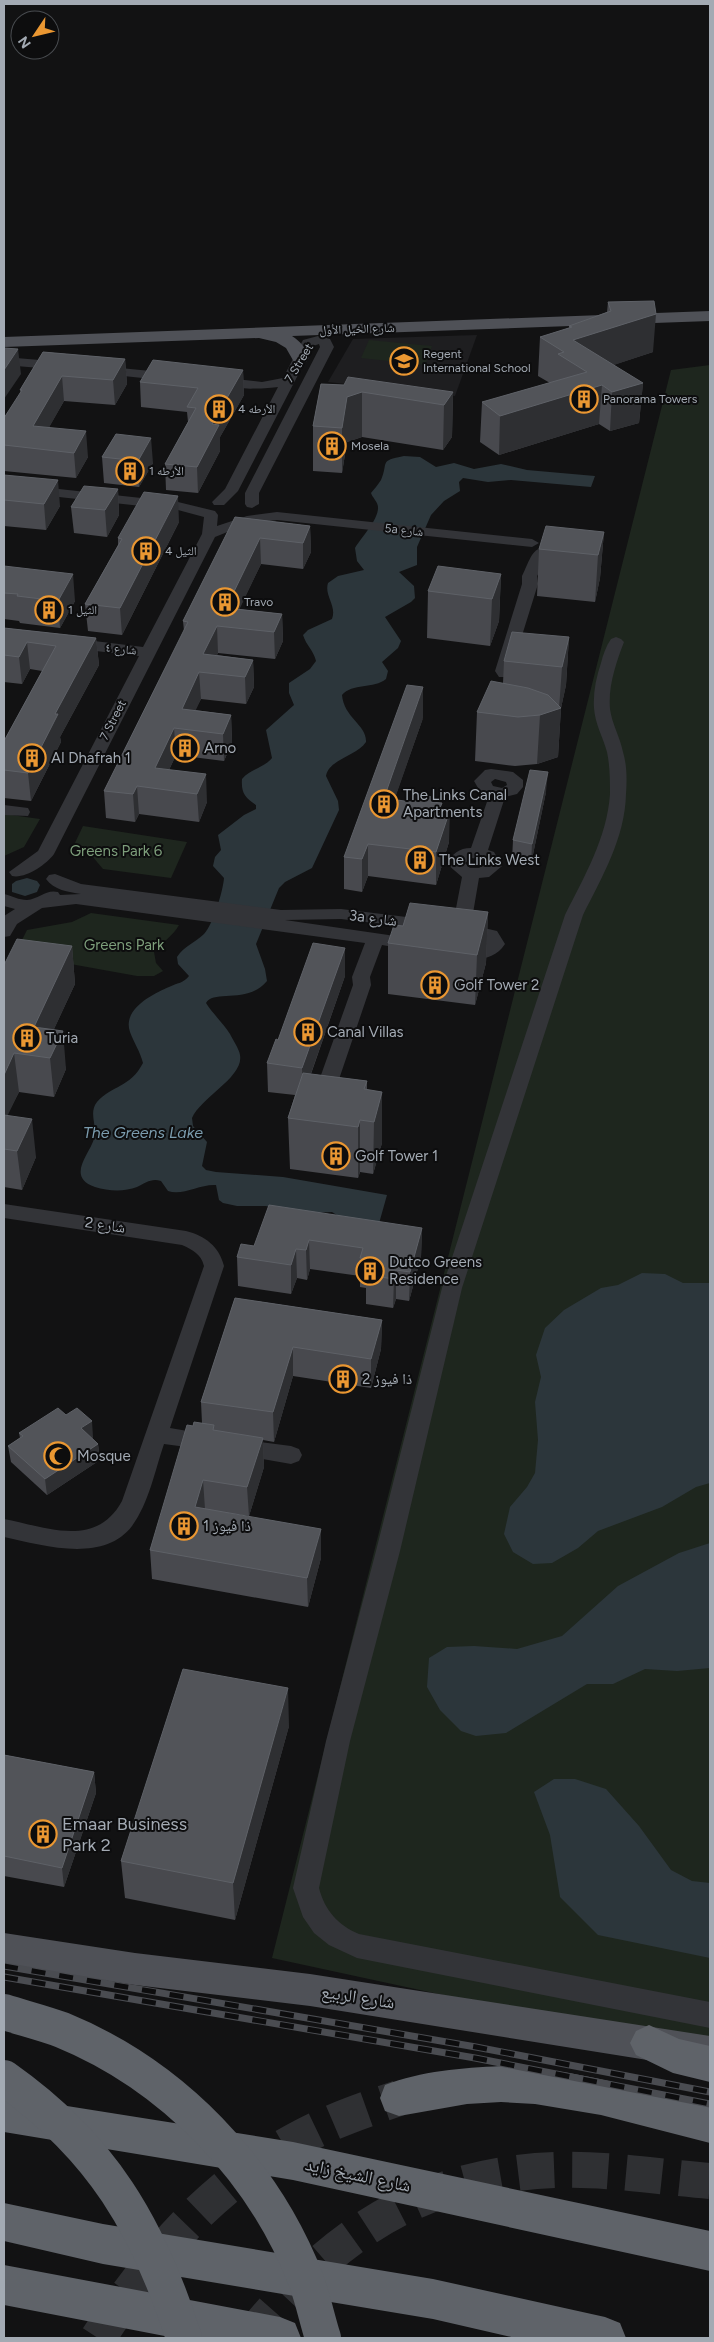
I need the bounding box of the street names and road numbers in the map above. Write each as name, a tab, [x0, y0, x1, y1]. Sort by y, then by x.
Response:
street label: شارع الخيل الأول	[319, 321, 395, 338]
street label: 7 Street	[282, 341, 316, 385]
street label: 5a شارع	[384, 521, 424, 540]
street label: شارع ٤	[105, 640, 137, 659]
street label: 7 Street	[97, 697, 129, 742]
street label: 3a شارع	[348, 906, 398, 931]
street label: شارع 2	[83, 1213, 126, 1238]
street label: شارع الربيع	[320, 1980, 396, 2015]
street label: شارع الشيخ زايد	[303, 2153, 413, 2198]

